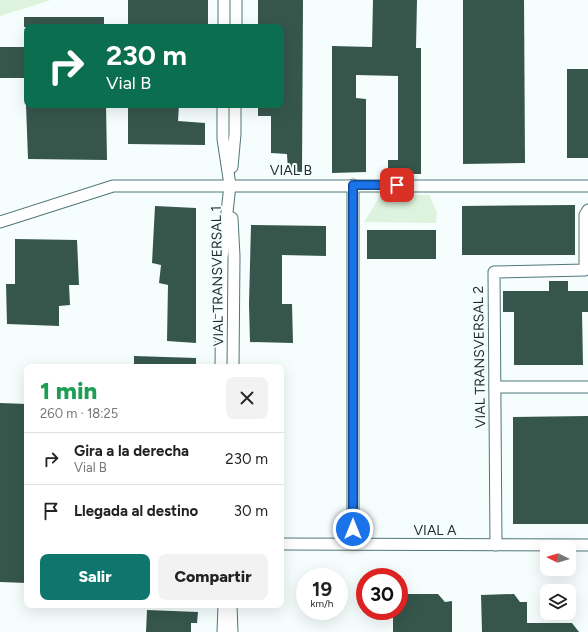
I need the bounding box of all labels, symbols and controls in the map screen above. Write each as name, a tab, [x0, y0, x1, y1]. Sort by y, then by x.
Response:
text: 230 m	[106, 38, 187, 72]
icon: right	[40, 40, 92, 92]
text: Vial B	[106, 72, 151, 94]
street label: VIAL B	[270, 162, 312, 179]
pin	[380, 168, 414, 202]
icon: arrive	[386, 174, 408, 196]
street label: VIAL TRANSVERSAL 1	[208, 206, 227, 346]
street label: VIAL TRANSVERSAL 2	[470, 286, 489, 428]
text: 1 min	[40, 376, 97, 405]
button: close	[226, 377, 268, 419]
text: 260 m · 18:25	[40, 406, 118, 421]
text: Gira a la derecha	[74, 442, 189, 460]
icon: right	[40, 448, 62, 470]
text: 230 m	[225, 450, 268, 468]
text: Vial B	[74, 460, 107, 475]
icon: arrive	[40, 500, 62, 522]
text: Llegada al destino	[74, 502, 198, 520]
text: 30 m	[234, 502, 268, 520]
position arrow	[332, 508, 374, 550]
street label: VIAL A	[413, 522, 457, 539]
north arrow	[540, 540, 576, 576]
map controls	[540, 540, 576, 620]
button: Salir	[40, 554, 150, 600]
button: Compartir	[158, 554, 268, 600]
speed limit sign: 30	[356, 568, 408, 620]
text: 19	[312, 577, 332, 601]
button: layers	[540, 584, 576, 620]
text: km/h	[311, 597, 333, 610]

